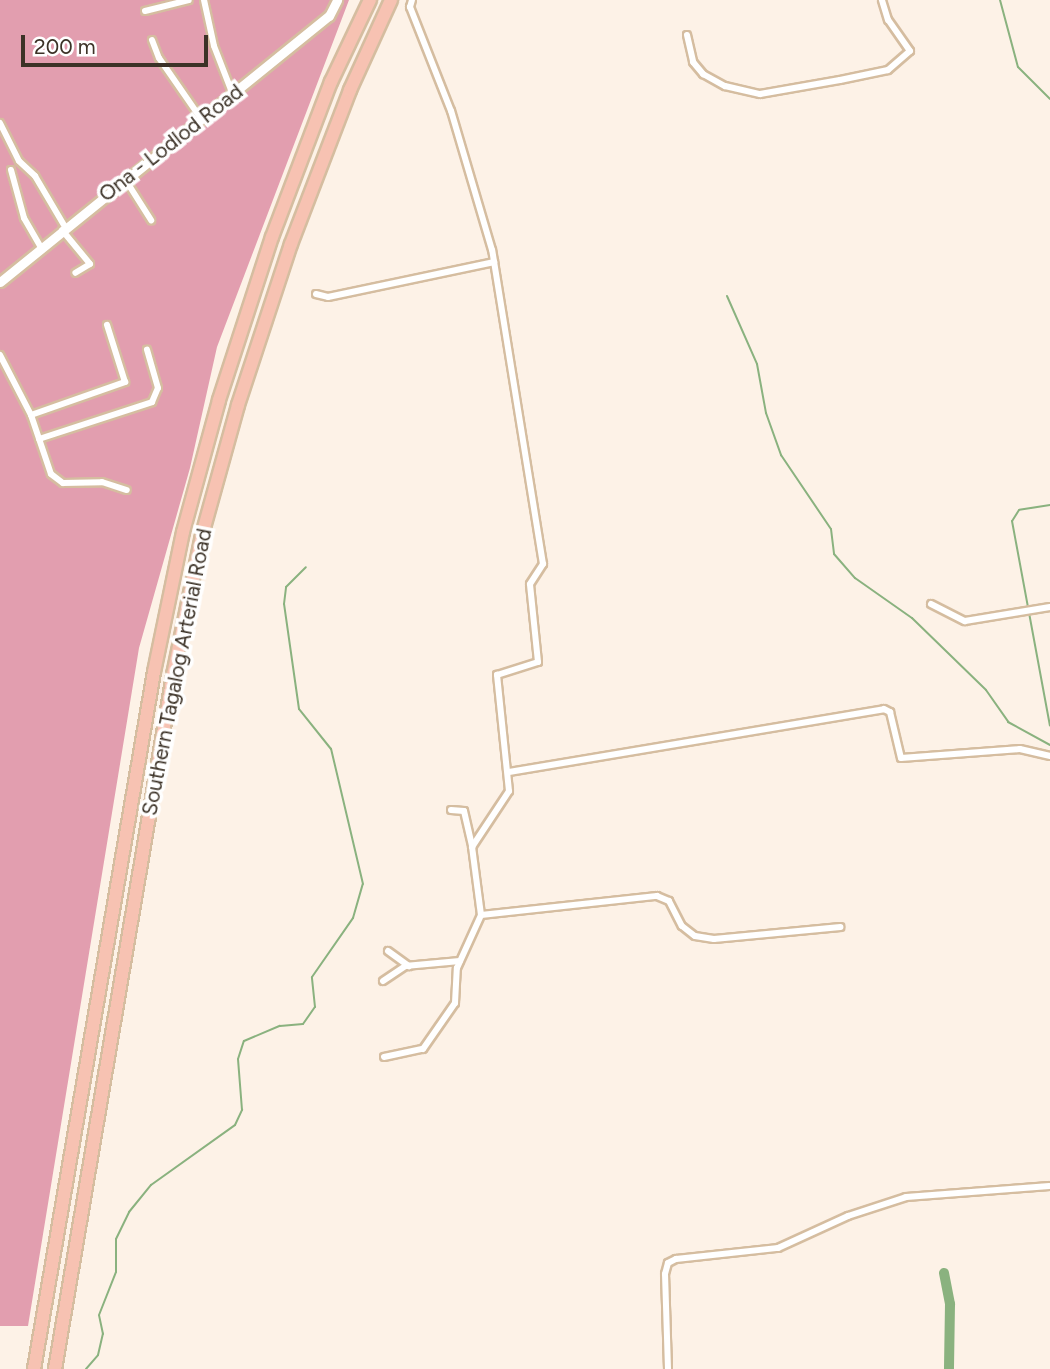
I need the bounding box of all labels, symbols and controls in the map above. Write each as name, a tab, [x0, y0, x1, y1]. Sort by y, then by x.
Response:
scale bar	[24, 21, 212, 65]
text: 200 m	[34, 34, 96, 59]
street label: Ona - Lodlod Road	[94, 79, 248, 207]
street label: Southern Tagalog Arterial Road	[137, 526, 217, 818]

